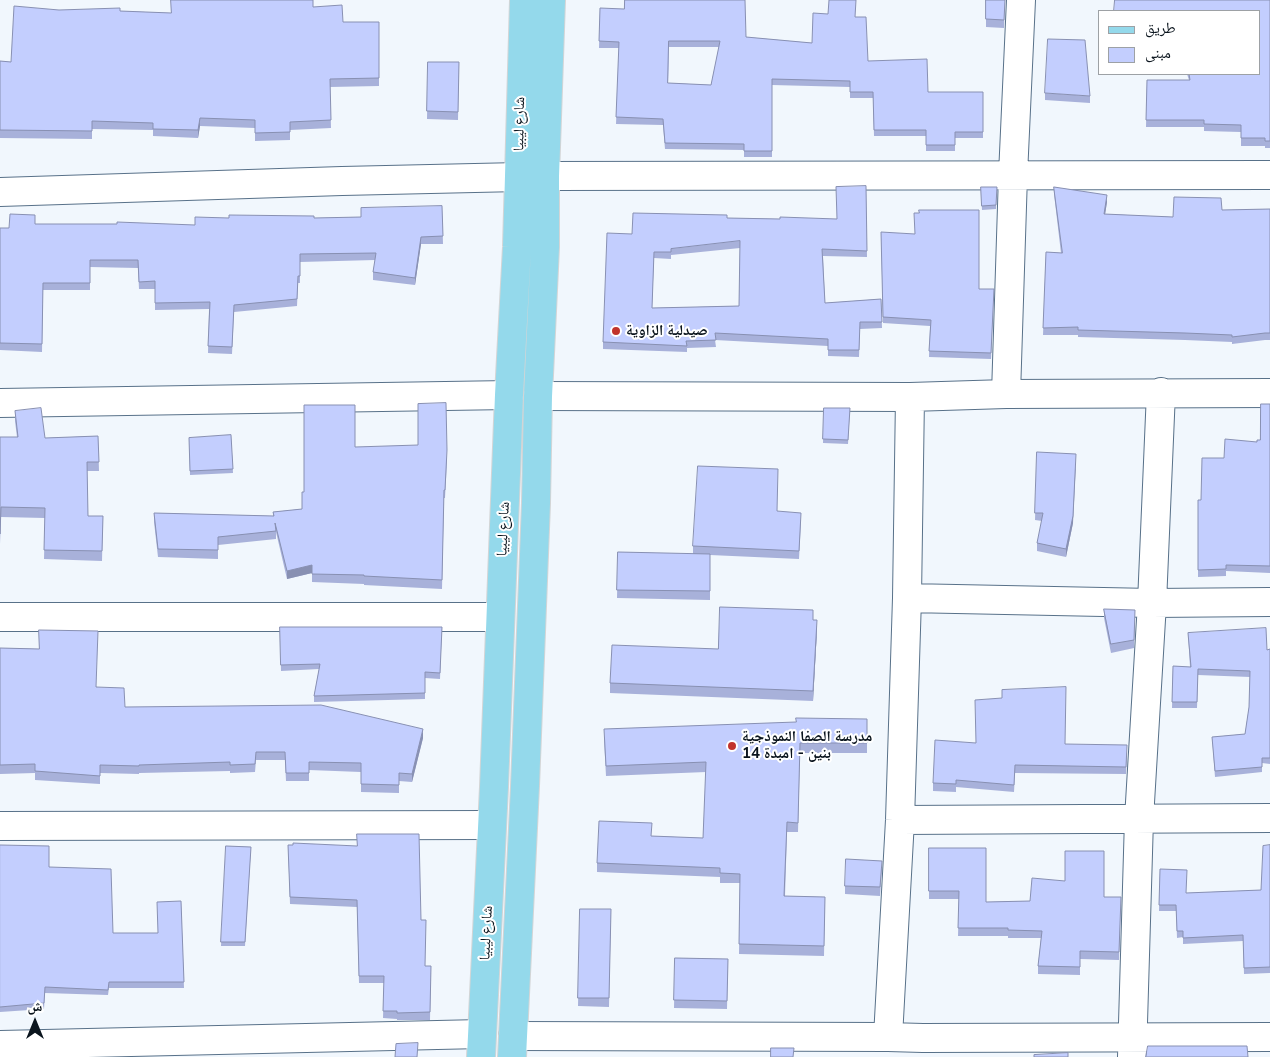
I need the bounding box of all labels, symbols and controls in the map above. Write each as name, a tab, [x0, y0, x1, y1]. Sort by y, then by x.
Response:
legend	[1098, 10, 1260, 75]
text: طريق	[1145, 18, 1176, 38]
text: مبنى	[1145, 43, 1171, 63]
street label: شارع ليبيا	[511, 97, 529, 151]
place label: صيدلية الزاوية	[626, 322, 708, 340]
marker: صيدلية الزاوية	[610, 325, 622, 337]
street label: شارع ليبيا	[494, 501, 514, 557]
place label: مدرسة الصفا النموذجية بنين - امبدة 14	[742, 728, 872, 763]
marker: مدرسة الصفا النموذجية بنين - امبدة 14	[726, 740, 738, 752]
street label: شارع ليبيا	[477, 905, 497, 961]
north arrow	[10, 997, 60, 1047]
text: ش	[28, 997, 42, 1016]

